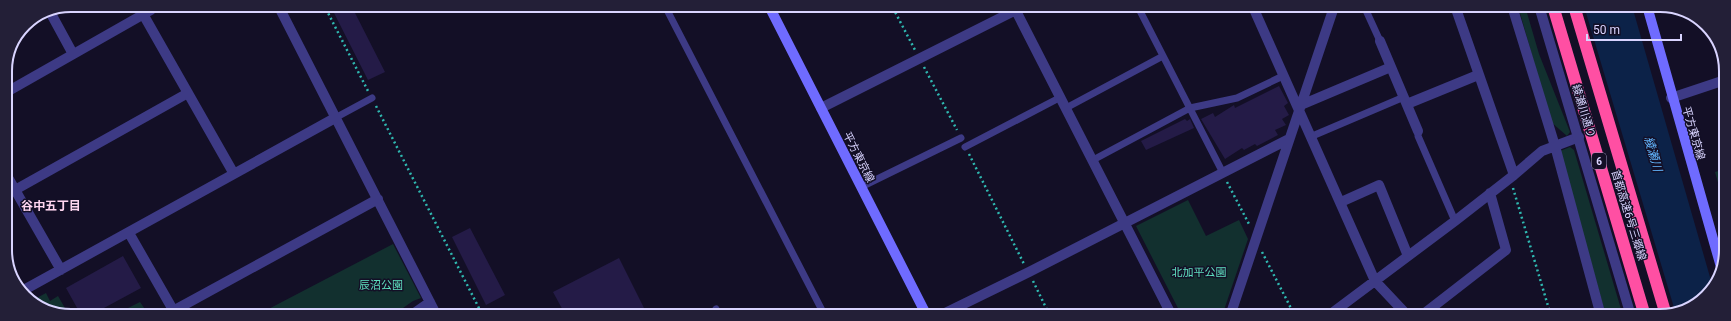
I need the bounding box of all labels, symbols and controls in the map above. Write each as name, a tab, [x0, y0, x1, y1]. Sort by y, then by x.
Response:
scale bar	[1587, 16, 1681, 42]
text: 50 m	[1593, 23, 1620, 37]
street label: 綾瀬川通り	[1569, 83, 1598, 139]
street label: 平方東京線	[1680, 105, 1707, 161]
street label: 平方東京線	[840, 130, 877, 185]
water label: 綾瀬川	[1641, 135, 1665, 175]
road number: 6	[1592, 153, 1606, 169]
street label: 首都高速6号三郷線	[1609, 168, 1649, 262]
district label: 谷中五丁目	[21, 199, 81, 213]
park label: 北加平公園	[1172, 266, 1227, 279]
park label: 辰沼公園	[359, 279, 403, 292]

